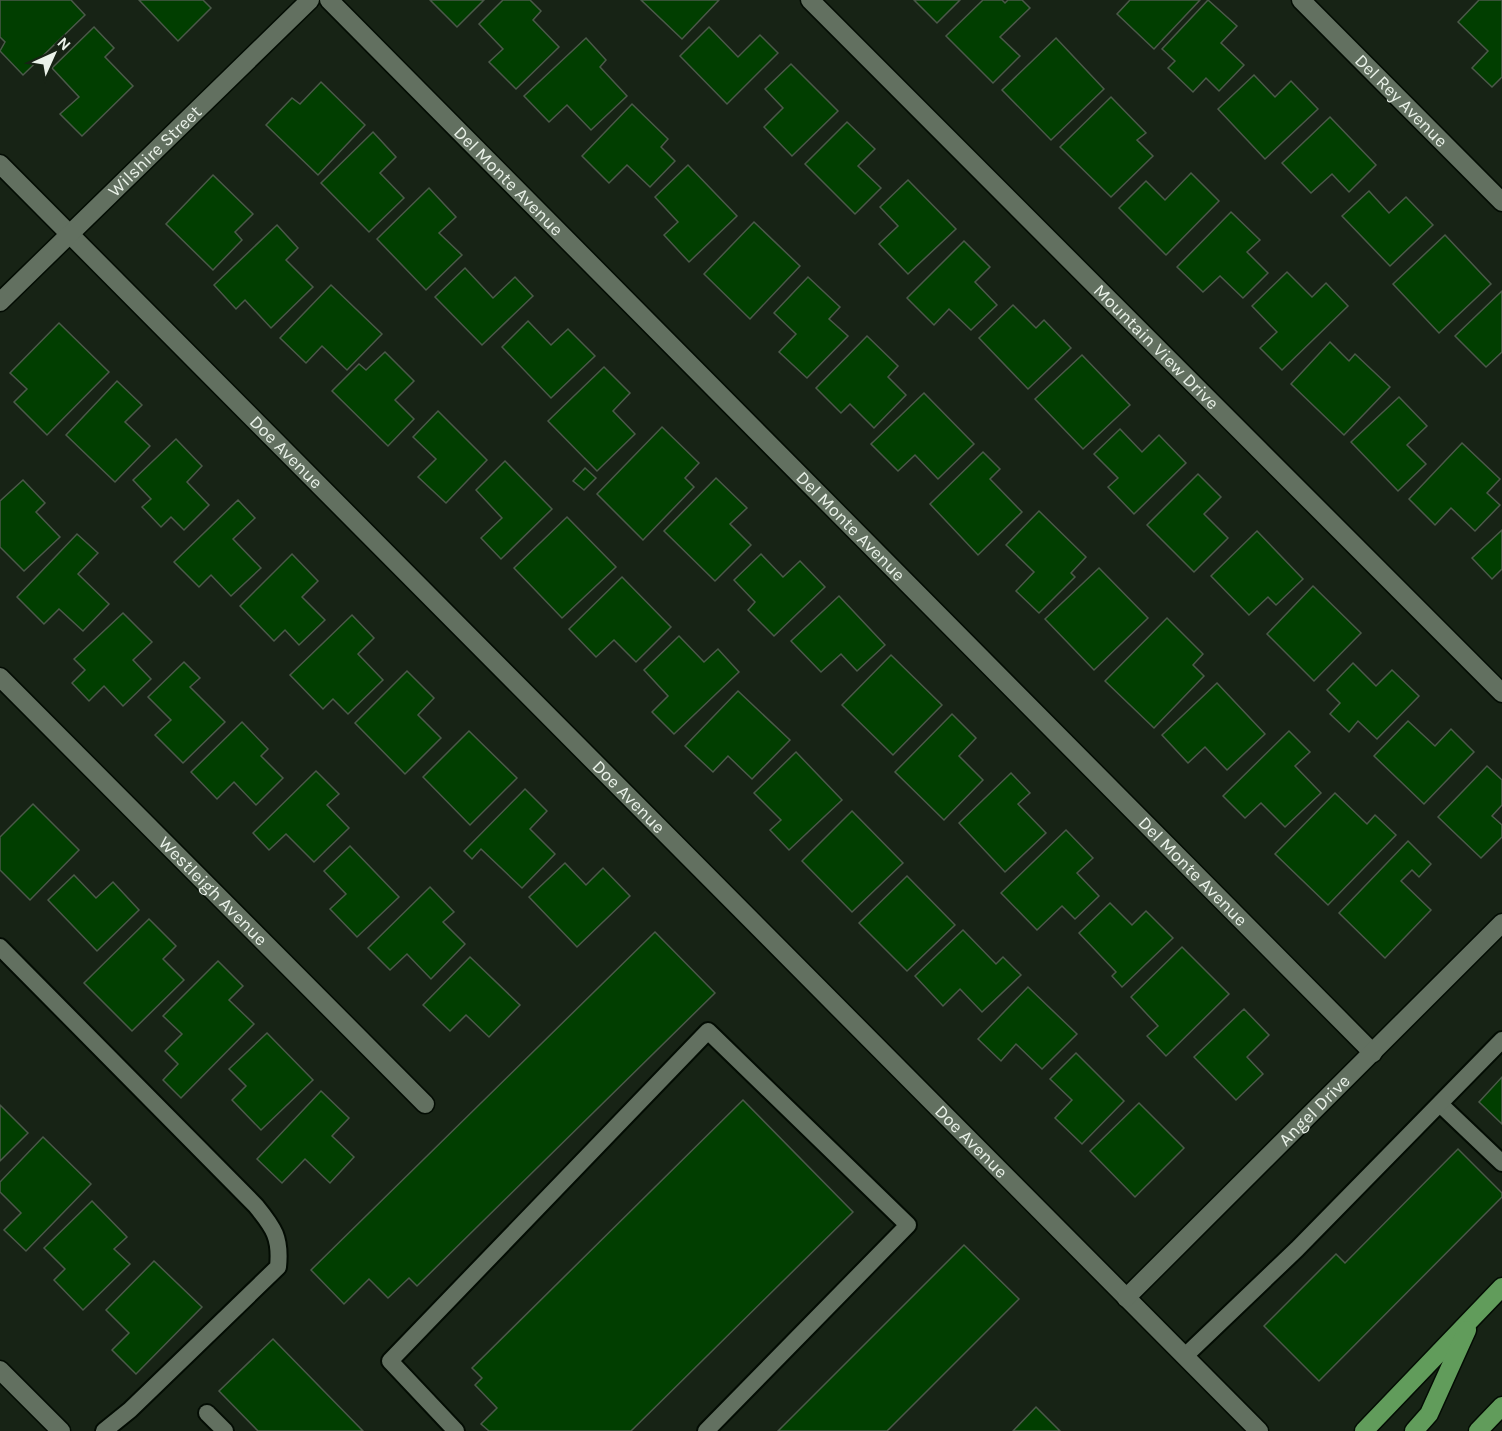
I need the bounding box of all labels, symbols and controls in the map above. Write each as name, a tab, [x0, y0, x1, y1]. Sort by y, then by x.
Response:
north arrow	[24, 24, 84, 84]
text: N	[53, 33, 75, 55]
street label: Del Rey Avenue	[1350, 49, 1452, 152]
street label: Wilshire Street	[103, 101, 206, 202]
street label: Del Monte Avenue	[449, 121, 568, 241]
street label: Mountain View Drive	[1089, 279, 1223, 414]
street label: Doe Avenue	[245, 411, 327, 493]
street label: Del Monte Avenue	[791, 467, 910, 586]
street label: Doe Avenue	[588, 755, 670, 838]
street label: Del Monte Avenue	[1134, 812, 1252, 931]
street label: Westleigh Avenue	[154, 832, 272, 950]
street label: Angel Drive	[1274, 1070, 1355, 1150]
street label: Doe Avenue	[930, 1100, 1012, 1183]

